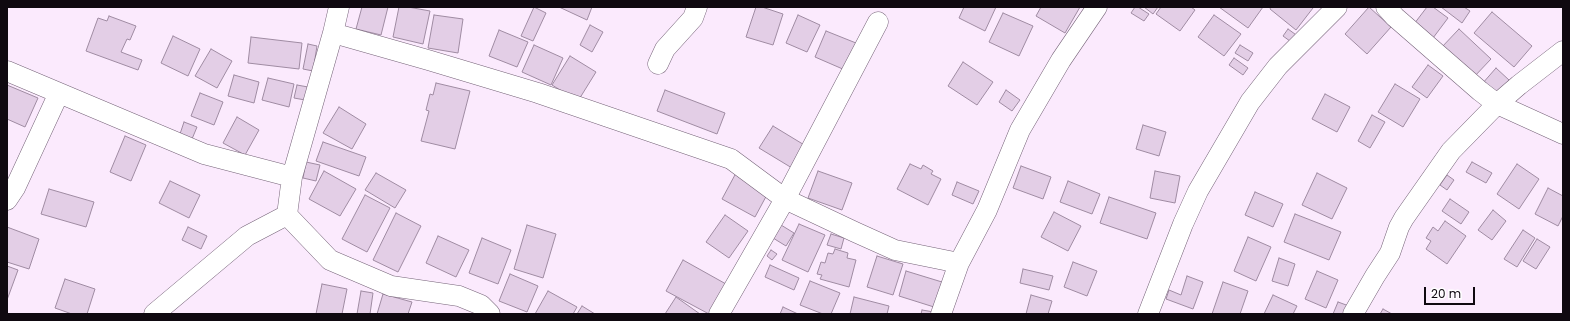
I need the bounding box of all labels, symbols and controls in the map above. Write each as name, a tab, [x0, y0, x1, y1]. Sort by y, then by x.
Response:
scale bar	[1426, 279, 1477, 305]
text: 20 m	[1431, 285, 1461, 302]

